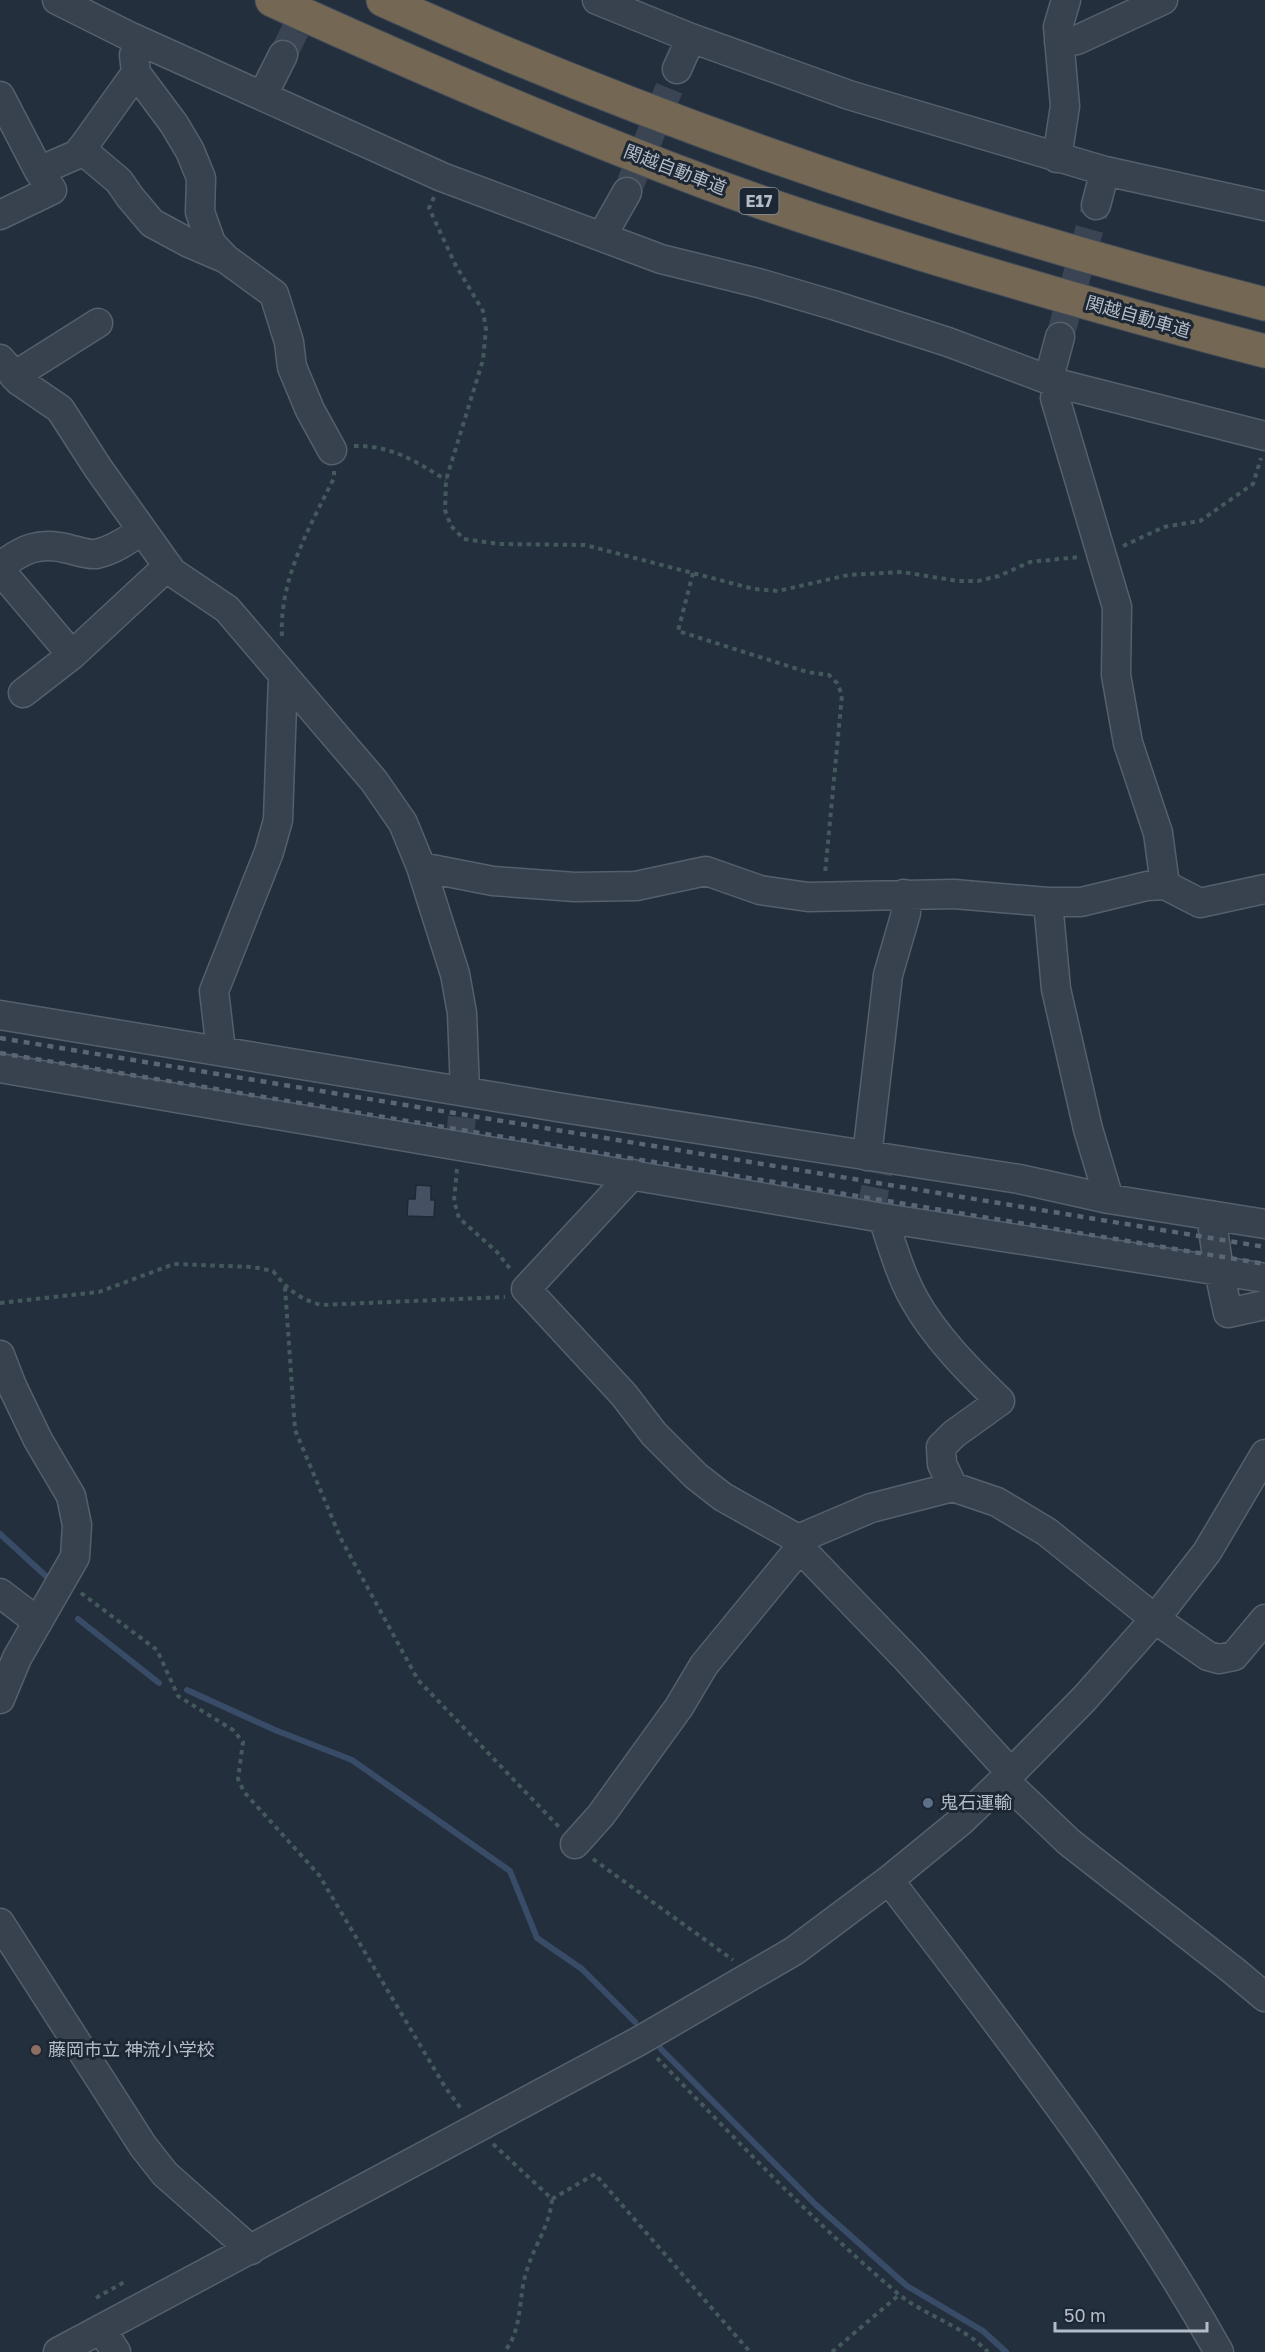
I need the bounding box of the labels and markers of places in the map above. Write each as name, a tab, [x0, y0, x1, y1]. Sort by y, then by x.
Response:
place label: 鬼石運輸	[940, 1791, 1012, 1813]
marker: 鬼石運輸	[921, 1796, 935, 1810]
place label: 藤岡市立 神流小学校	[48, 2038, 215, 2060]
marker: 藤岡市立 神流小学校	[29, 2043, 43, 2057]

